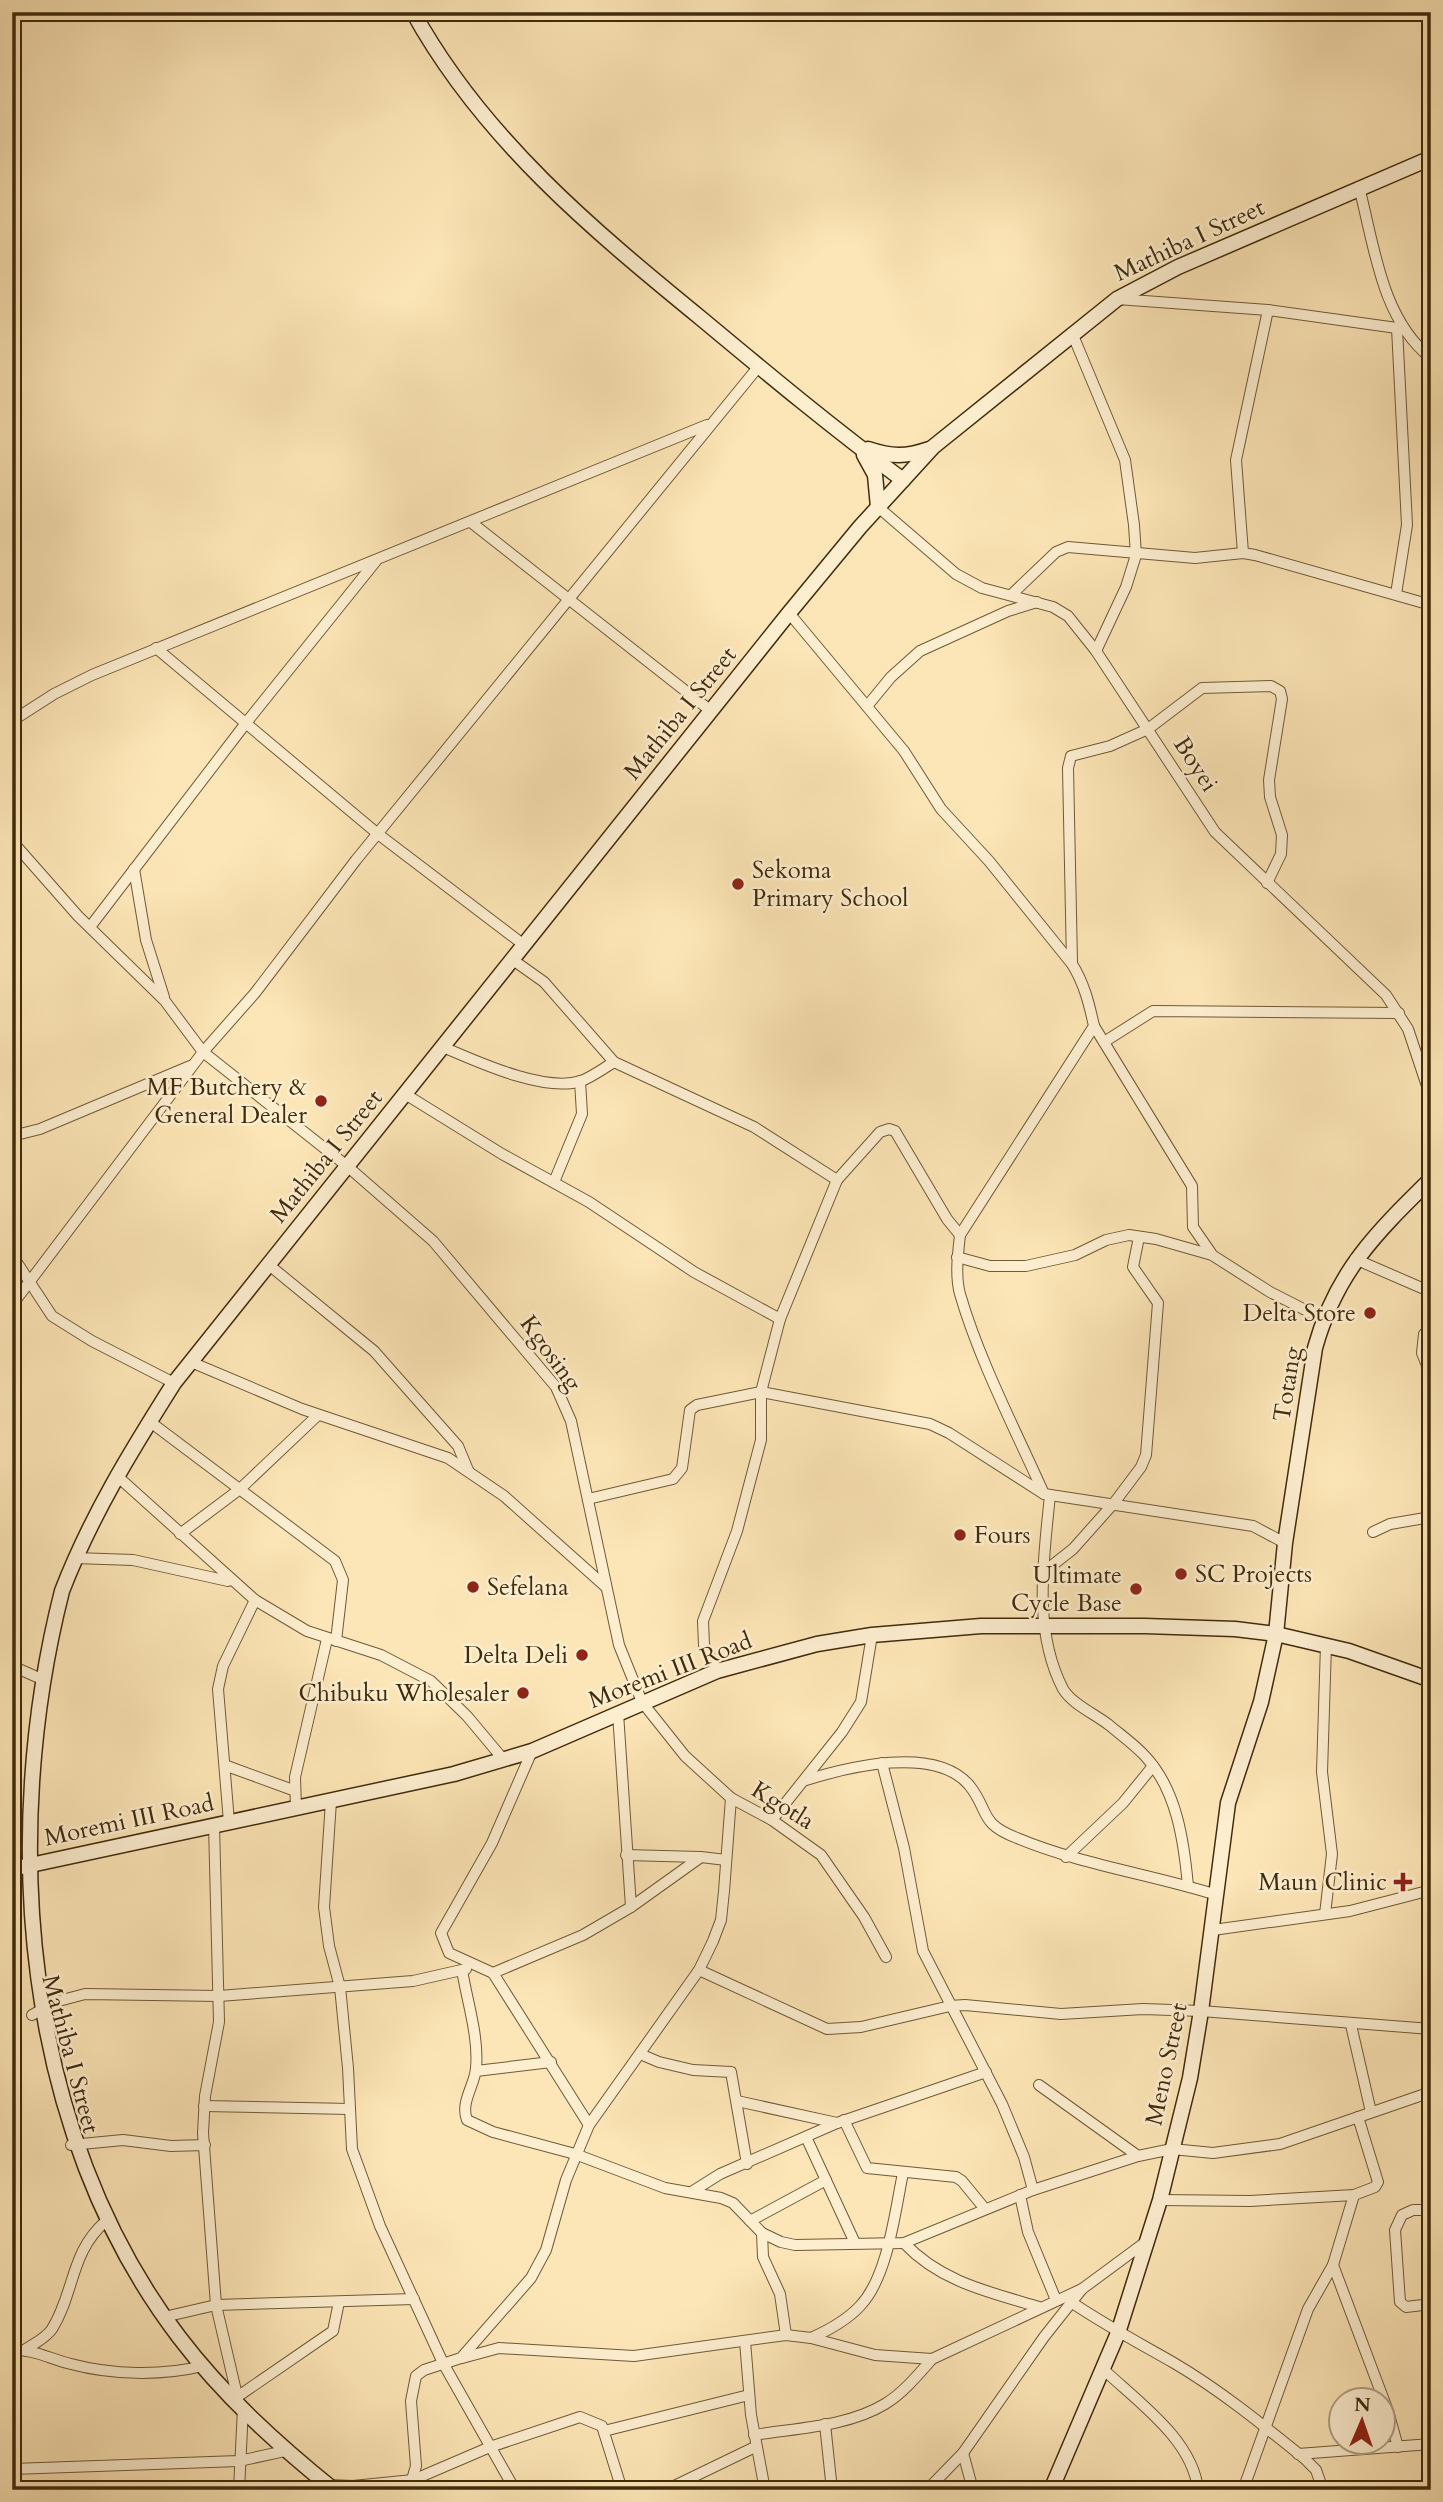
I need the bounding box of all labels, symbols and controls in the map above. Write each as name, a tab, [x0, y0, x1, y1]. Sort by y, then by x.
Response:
street label: Mathiba I Street	[1109, 191, 1270, 290]
street label: Mathiba I Street	[616, 639, 745, 787]
street label: Boyei	[1166, 730, 1226, 798]
place label: Sekoma Primary School	[752, 854, 908, 915]
marker: Sekoma Primary School	[730, 876, 746, 892]
place label: MF Butchery & General Dealer	[146, 1071, 307, 1132]
street label: Mathiba I Street	[262, 1082, 391, 1230]
marker: MF Butchery & General Dealer	[313, 1093, 329, 1109]
place label: Delta Store	[1243, 1297, 1356, 1330]
marker: Delta Store	[1362, 1305, 1378, 1321]
street label: Kgosing	[512, 1309, 590, 1398]
street label: Totang	[1265, 1344, 1310, 1424]
place label: Fours	[974, 1519, 1031, 1552]
marker: Fours	[952, 1527, 968, 1543]
place label: SC Projects	[1195, 1558, 1312, 1591]
place label: Ultimate Cycle Base	[1011, 1559, 1122, 1620]
marker: SC Projects	[1173, 1566, 1189, 1582]
place label: Sefelana	[487, 1571, 569, 1604]
marker: Sefelana	[465, 1579, 481, 1595]
marker: Ultimate Cycle Base	[1128, 1581, 1144, 1597]
street label: Moremi III Road	[584, 1624, 757, 1717]
place label: Delta Deli	[464, 1639, 568, 1672]
marker: Delta Deli	[574, 1647, 590, 1663]
place label: Chibuku Wholesaler	[298, 1677, 509, 1710]
marker: Chibuku Wholesaler	[515, 1685, 531, 1701]
street label: Kgotla	[745, 1773, 821, 1838]
street label: Moremi III Road	[41, 1786, 217, 1855]
place label: Maun Clinic	[1258, 1866, 1387, 1899]
marker: Maun Clinic	[1393, 1872, 1413, 1892]
street label: Mathiba I Street	[34, 1971, 108, 2137]
street label: Meno Street	[1137, 1999, 1196, 2128]
north arrow	[1328, 2386, 1398, 2456]
text: N	[1354, 2392, 1372, 2418]

